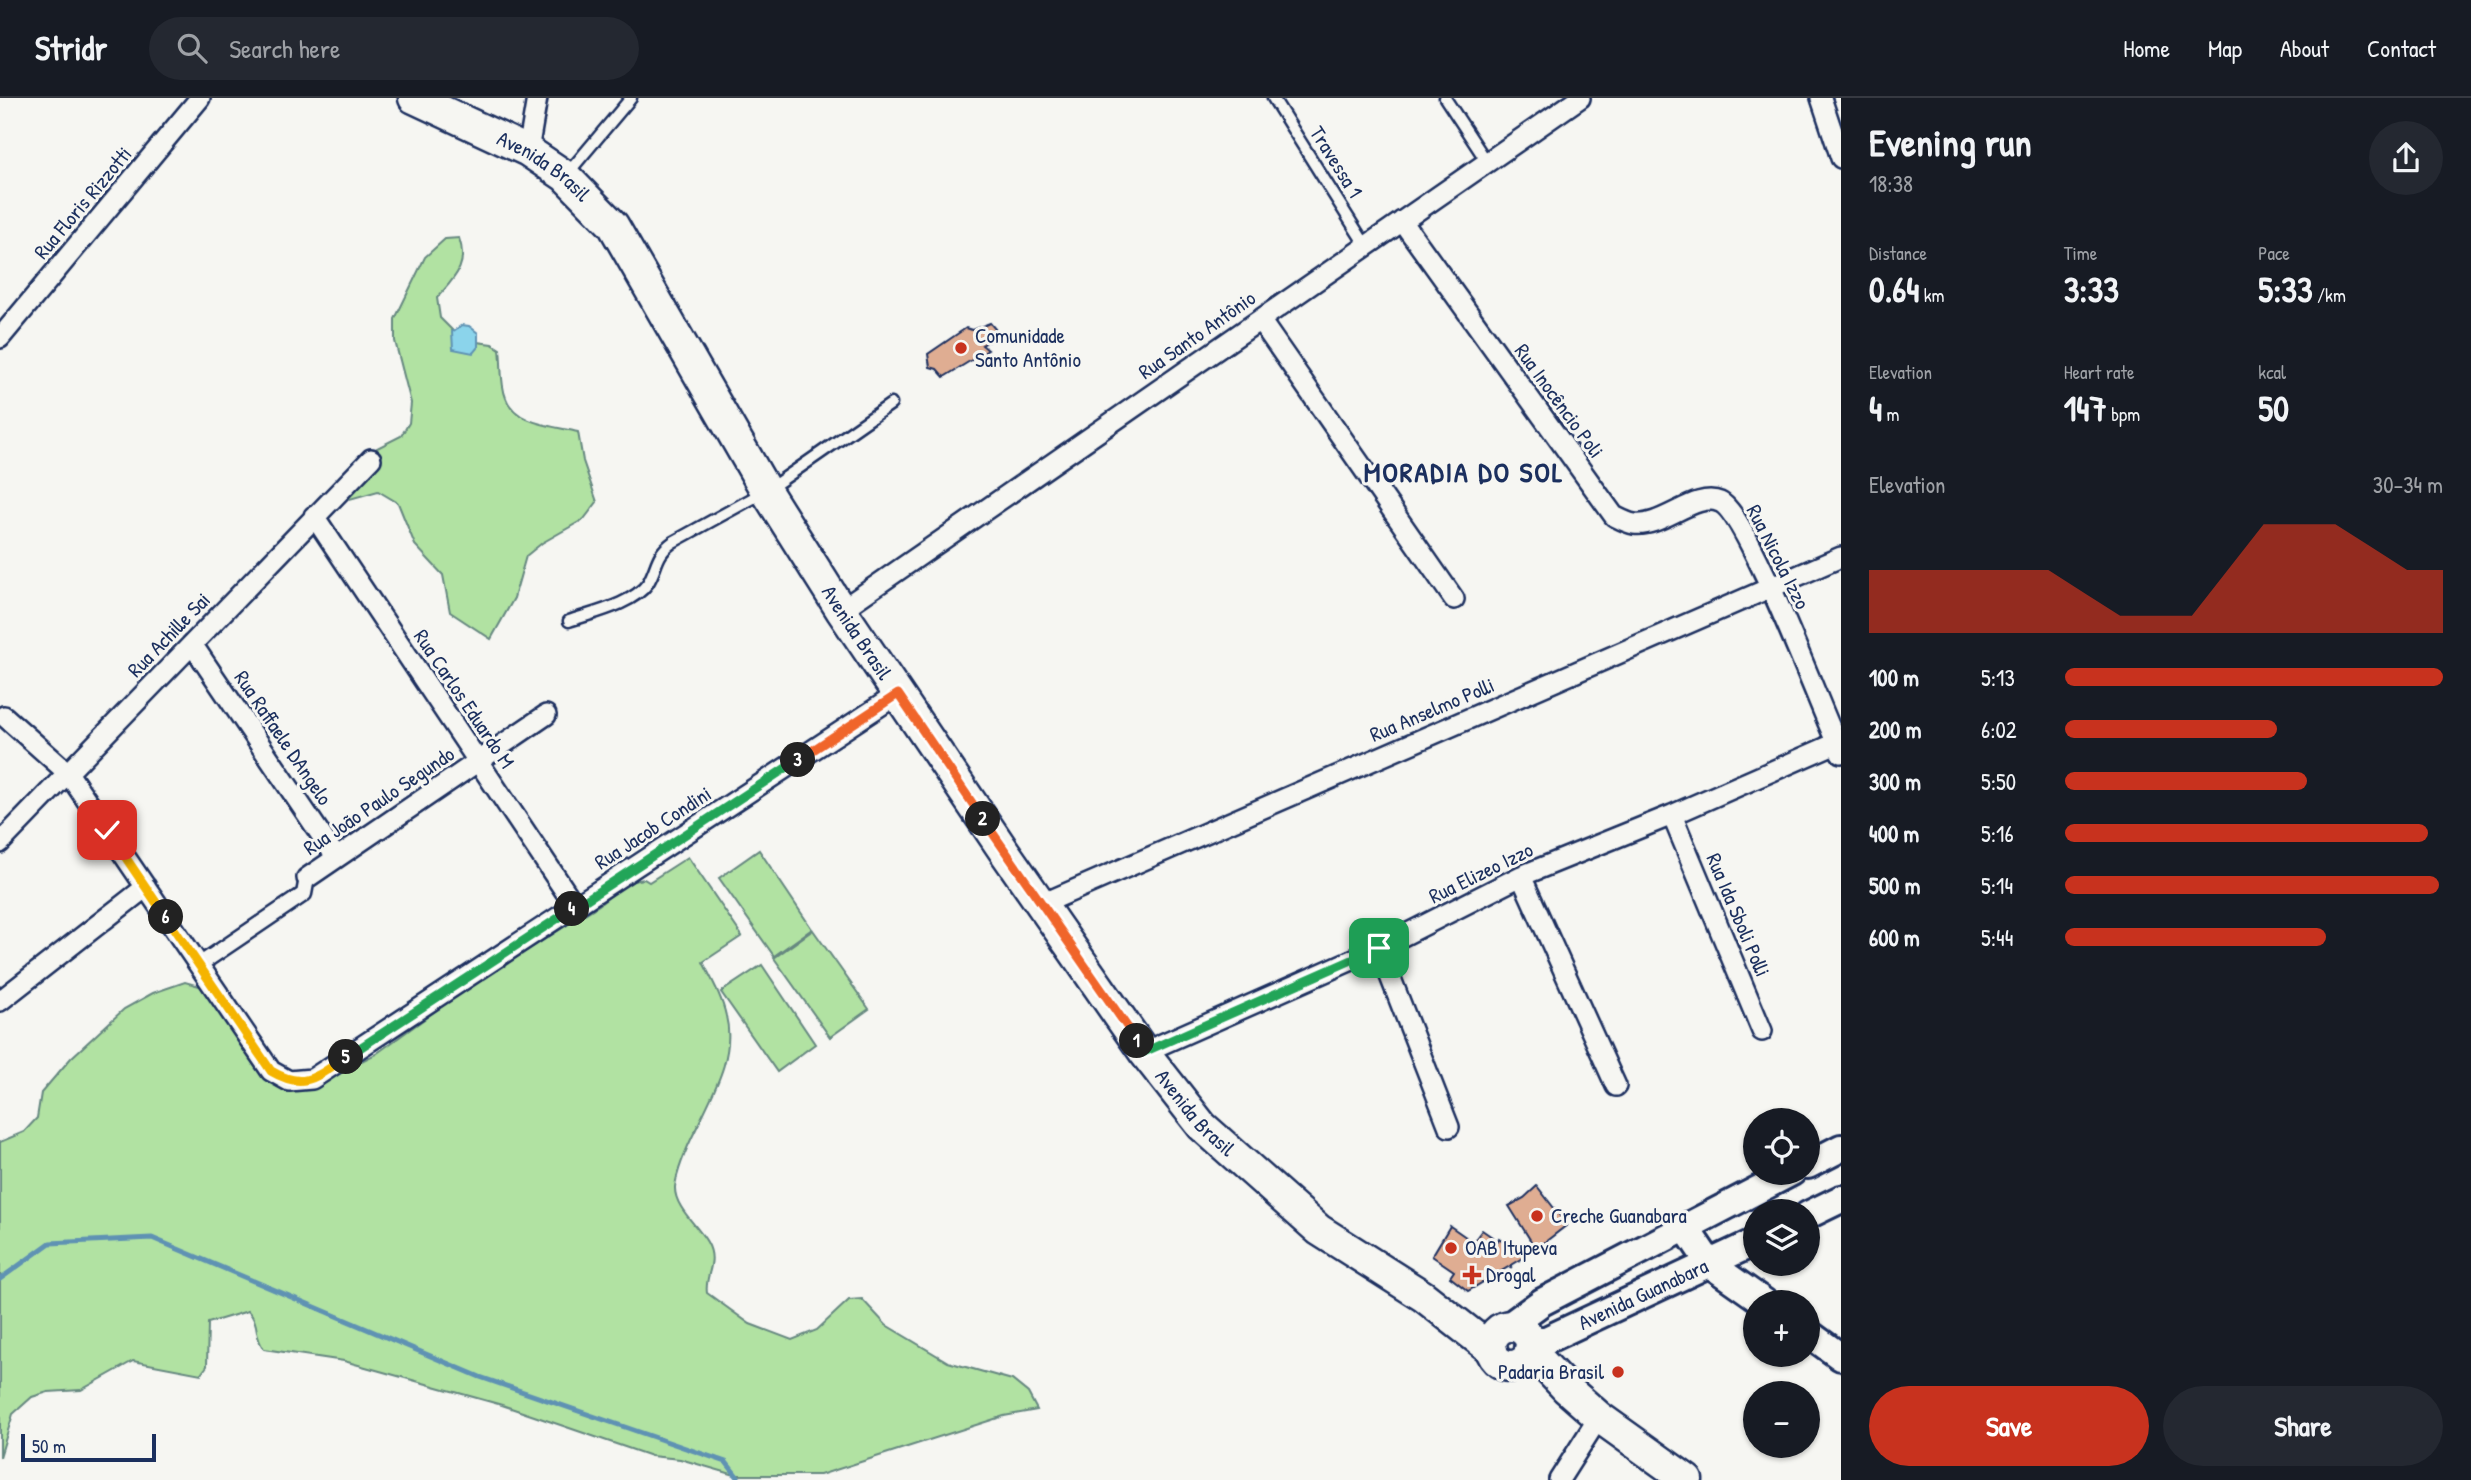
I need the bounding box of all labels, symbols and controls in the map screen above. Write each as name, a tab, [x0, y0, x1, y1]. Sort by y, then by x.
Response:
search box	[149, 17, 639, 80]
text: Stridr	[35, 26, 107, 70]
icon: search	[173, 29, 211, 67]
text: Search here	[229, 31, 340, 66]
text: Home	[2123, 32, 2170, 64]
text: Map	[2208, 32, 2242, 64]
text: About	[2280, 32, 2329, 64]
text: Contact	[2367, 32, 2436, 64]
text: Evening run	[1869, 116, 2032, 168]
street label: Travessa 1	[1303, 120, 1370, 203]
button: share	[2369, 121, 2443, 195]
street label: Avenida Brasil	[492, 124, 597, 208]
street label: Rua Floris Rizzotti	[27, 140, 138, 265]
text: 18:38	[1869, 168, 1913, 199]
text: Distance	[1869, 240, 1927, 266]
text: Time	[2064, 240, 2097, 266]
text: Pace	[2258, 240, 2290, 266]
text: 0.64	[1869, 266, 1919, 313]
text: 3:33	[2064, 266, 2119, 313]
text: 5:33	[2258, 266, 2313, 313]
text: km	[1919, 282, 1944, 308]
text: /km	[2313, 282, 2346, 308]
street label: Rua Santo Antônio	[1132, 283, 1261, 386]
place label: Comunidade Santo Antônio	[975, 321, 1081, 374]
street label: Rua Inocêncio Poli	[1508, 338, 1611, 464]
marker: Comunidade Santo Antônio	[953, 340, 969, 356]
text: Elevation	[1869, 359, 1932, 385]
text: Heart rate	[2064, 359, 2135, 385]
text: kcal	[2258, 359, 2286, 385]
text: 4	[1869, 385, 1882, 432]
text: 147	[2064, 385, 2107, 432]
text: 50	[2258, 385, 2289, 432]
text: m	[1882, 401, 1899, 427]
text: bpm	[2107, 401, 2140, 427]
district label: MORADIA DO SOL	[1364, 453, 1564, 491]
text: Elevation	[1869, 469, 1945, 500]
text: 30–34 m	[2373, 469, 2443, 500]
street label: Rua Nicola Izzo	[1740, 500, 1817, 614]
street label: Avenida Brasil	[815, 580, 899, 686]
street label: Rua Achille Sai	[121, 586, 216, 683]
street label: Rua Carlos Eduardo M	[407, 623, 522, 774]
text: 100 m	[1869, 662, 1919, 693]
text: 5:13	[1981, 662, 2015, 693]
street label: Rua Raffaele DAngelo	[228, 665, 339, 811]
street label: Rua Anselmo Polli	[1365, 670, 1499, 749]
text: 200 m	[1869, 714, 1921, 745]
text: 6:02	[1981, 714, 2017, 745]
street label: Rua João Paulo Segundo	[298, 739, 460, 862]
pin: 3	[780, 742, 816, 778]
text: 3	[793, 746, 802, 772]
text: 300 m	[1869, 766, 1921, 797]
text: 5:50	[1981, 766, 2016, 797]
street label: Rua Jacob Condini	[589, 779, 717, 876]
pin	[77, 800, 137, 860]
pin: 2	[965, 802, 1000, 836]
text: 2	[978, 805, 987, 831]
icon: check	[88, 811, 126, 849]
text: 400 m	[1869, 818, 1919, 849]
text: 5:16	[1981, 818, 2014, 849]
street label: Rua Elizeo Izzo	[1424, 835, 1538, 910]
street label: Rua Ida Sboli Polli	[1699, 849, 1777, 981]
text: 500 m	[1869, 870, 1920, 901]
text: 5:14	[1981, 870, 2013, 901]
pin: 4	[554, 892, 590, 926]
text: 4	[568, 895, 575, 921]
pin: 6	[148, 900, 184, 934]
text: 6	[162, 903, 169, 929]
pin	[1349, 918, 1409, 978]
text: 600 m	[1869, 922, 1920, 953]
text: 5:44	[1981, 922, 2013, 953]
icon: arrive	[1360, 929, 1398, 967]
pin: 1	[1120, 1024, 1154, 1058]
text: 1	[1133, 1027, 1140, 1053]
pin: 5	[328, 1040, 364, 1074]
text: 5	[341, 1043, 350, 1069]
street label: Avenida Brasil	[1149, 1063, 1242, 1163]
map controls	[1743, 1108, 1820, 1458]
button: locate	[1743, 1108, 1820, 1185]
button: layers	[1743, 1199, 1820, 1276]
place label: Creche Guanabara	[1551, 1201, 1687, 1230]
marker: Creche Guanabara	[1529, 1208, 1545, 1224]
place label: OAB Itupeva	[1465, 1233, 1557, 1262]
marker: OAB Itupeva	[1443, 1240, 1459, 1256]
street label: Avenida Guanabara	[1573, 1251, 1713, 1337]
place label: Drogal	[1486, 1260, 1536, 1289]
marker: Drogal	[1464, 1267, 1480, 1283]
button: +	[1743, 1290, 1820, 1367]
place label: Padaria Brasil	[1498, 1357, 1604, 1386]
marker: Padaria Brasil	[1610, 1364, 1626, 1380]
button: −	[1743, 1381, 1820, 1458]
button: Save	[1869, 1386, 2149, 1466]
button: Share	[2163, 1386, 2443, 1466]
scale bar	[21, 1431, 156, 1463]
text: 50 m	[32, 1433, 66, 1459]

